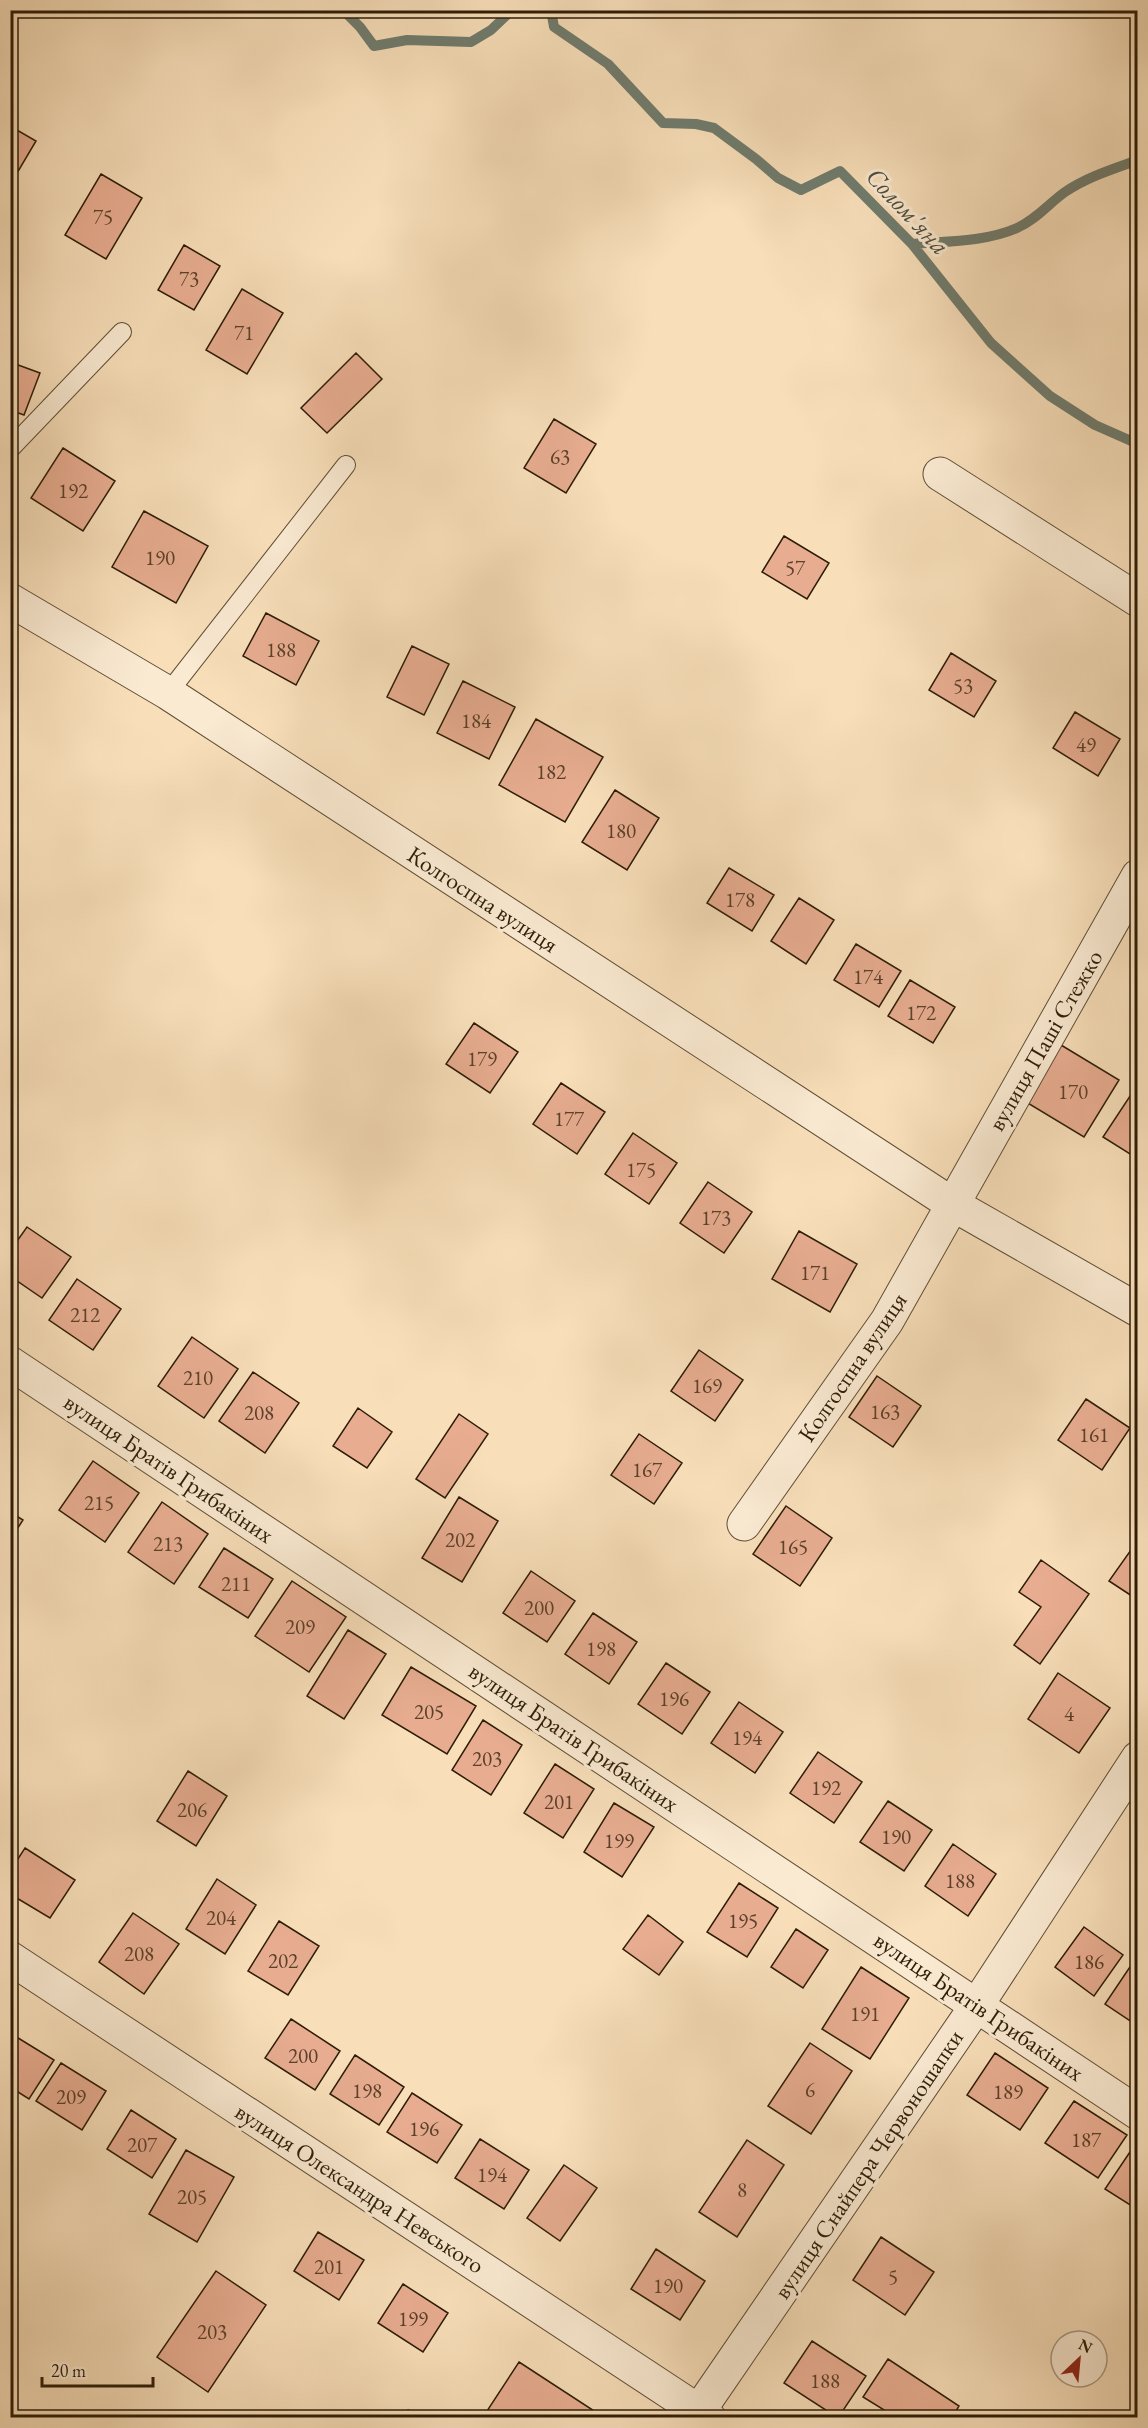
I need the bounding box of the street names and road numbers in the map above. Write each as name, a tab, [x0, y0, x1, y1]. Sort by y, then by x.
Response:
street label: Колгоспна вулиця	[402, 839, 565, 960]
street label: вулиця Паші Стежко	[981, 944, 1110, 1136]
street label: Колгоспна вулиця	[791, 1286, 914, 1448]
street label: вулиця Братів Грибакіних	[58, 1386, 280, 1550]
street label: вулиця Братів Грибакіних	[463, 1655, 685, 1819]
street label: вулиця Братів Грибакіних	[868, 1924, 1090, 2088]
street label: вулиця Снайпера Червоношапки	[766, 2023, 970, 2305]
street label: вулиця Олександра Невського	[229, 2096, 491, 2280]

